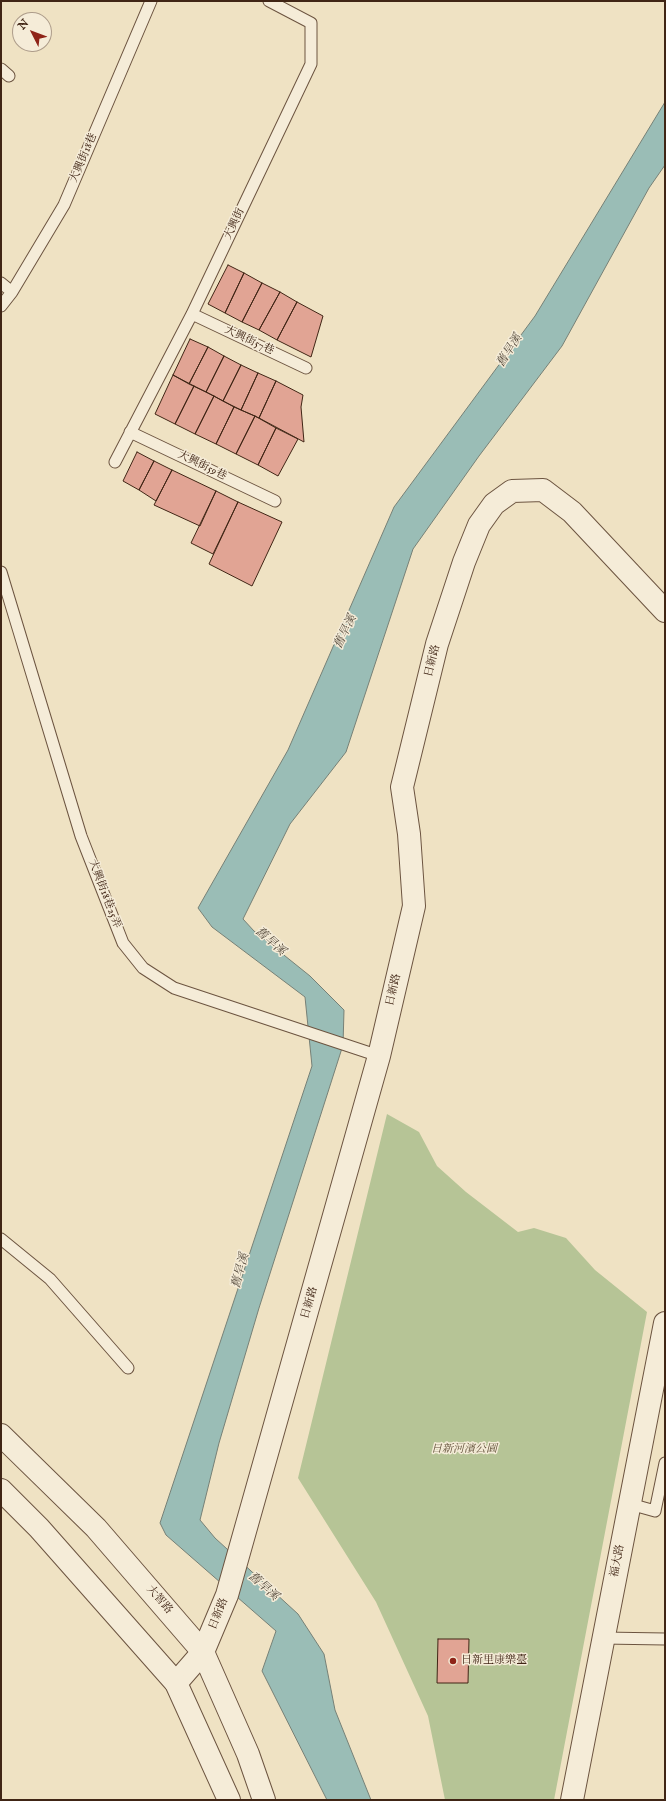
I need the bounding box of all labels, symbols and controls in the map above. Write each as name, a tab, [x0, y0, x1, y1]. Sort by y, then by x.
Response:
north arrow	[12, 12, 52, 52]
text: N	[15, 16, 32, 33]
street label: 大興街18巷	[68, 131, 100, 185]
street label: 大興街	[222, 206, 248, 242]
street label: 大興街57巷	[222, 324, 276, 358]
water label: 舊旱溪	[494, 332, 526, 370]
street label: 大興街59巷	[175, 448, 229, 484]
water label: 舊旱溪	[332, 613, 360, 651]
street label: 日新路	[423, 643, 443, 679]
street label: 大興街18巷25弄	[85, 858, 123, 930]
water label: 舊旱溪	[252, 925, 288, 959]
street label: 日新路	[384, 972, 404, 1008]
water label: 舊旱溪	[229, 1252, 253, 1290]
street label: 日新路	[299, 1285, 321, 1321]
park label: 日新河濱公園	[431, 1443, 497, 1457]
street label: 福大路	[608, 1544, 628, 1578]
water label: 舊旱溪	[245, 1570, 281, 1604]
street label: 大智路	[143, 1583, 175, 1617]
street label: 日新路	[207, 1596, 231, 1632]
place label: 日新里康樂臺	[461, 1654, 527, 1668]
marker: 日新里康樂臺	[448, 1656, 458, 1666]

